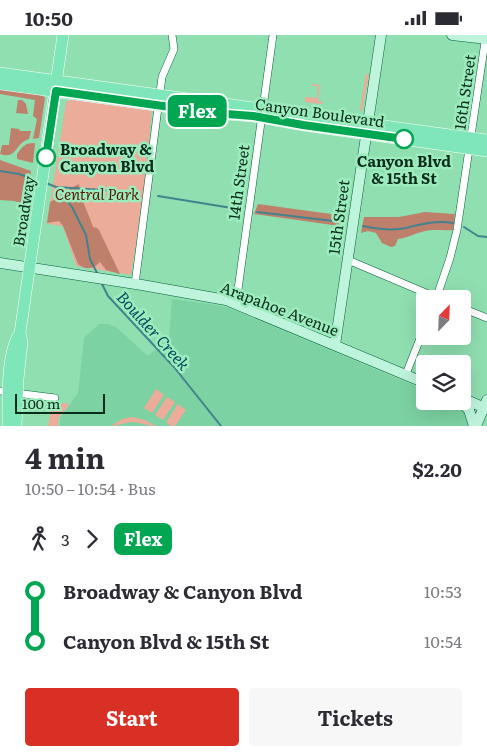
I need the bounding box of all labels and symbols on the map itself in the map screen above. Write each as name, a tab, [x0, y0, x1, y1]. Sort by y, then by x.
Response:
street label: 16th Street	[447, 53, 481, 131]
street label: Canyon Boulevard	[254, 92, 386, 132]
line badge: Flex	[162, 95, 232, 127]
marker: Canyon Blvd & 15th St	[394, 129, 414, 149]
place label: Broadway & Canyon Blvd	[60, 137, 154, 177]
street label: 14th Street	[221, 143, 255, 221]
marker: Broadway & Canyon Blvd	[36, 147, 56, 167]
place label: Canyon Blvd & 15th St	[357, 149, 451, 189]
street label: Broadway	[6, 174, 40, 248]
street label: 15th Street	[321, 178, 355, 256]
park label: Central Park	[55, 182, 140, 205]
street label: Arapahoe Avenue	[217, 275, 343, 341]
water label: Boulder Creek	[112, 285, 196, 375]
north arrow	[416, 290, 471, 345]
scale bar	[15, 391, 105, 414]

